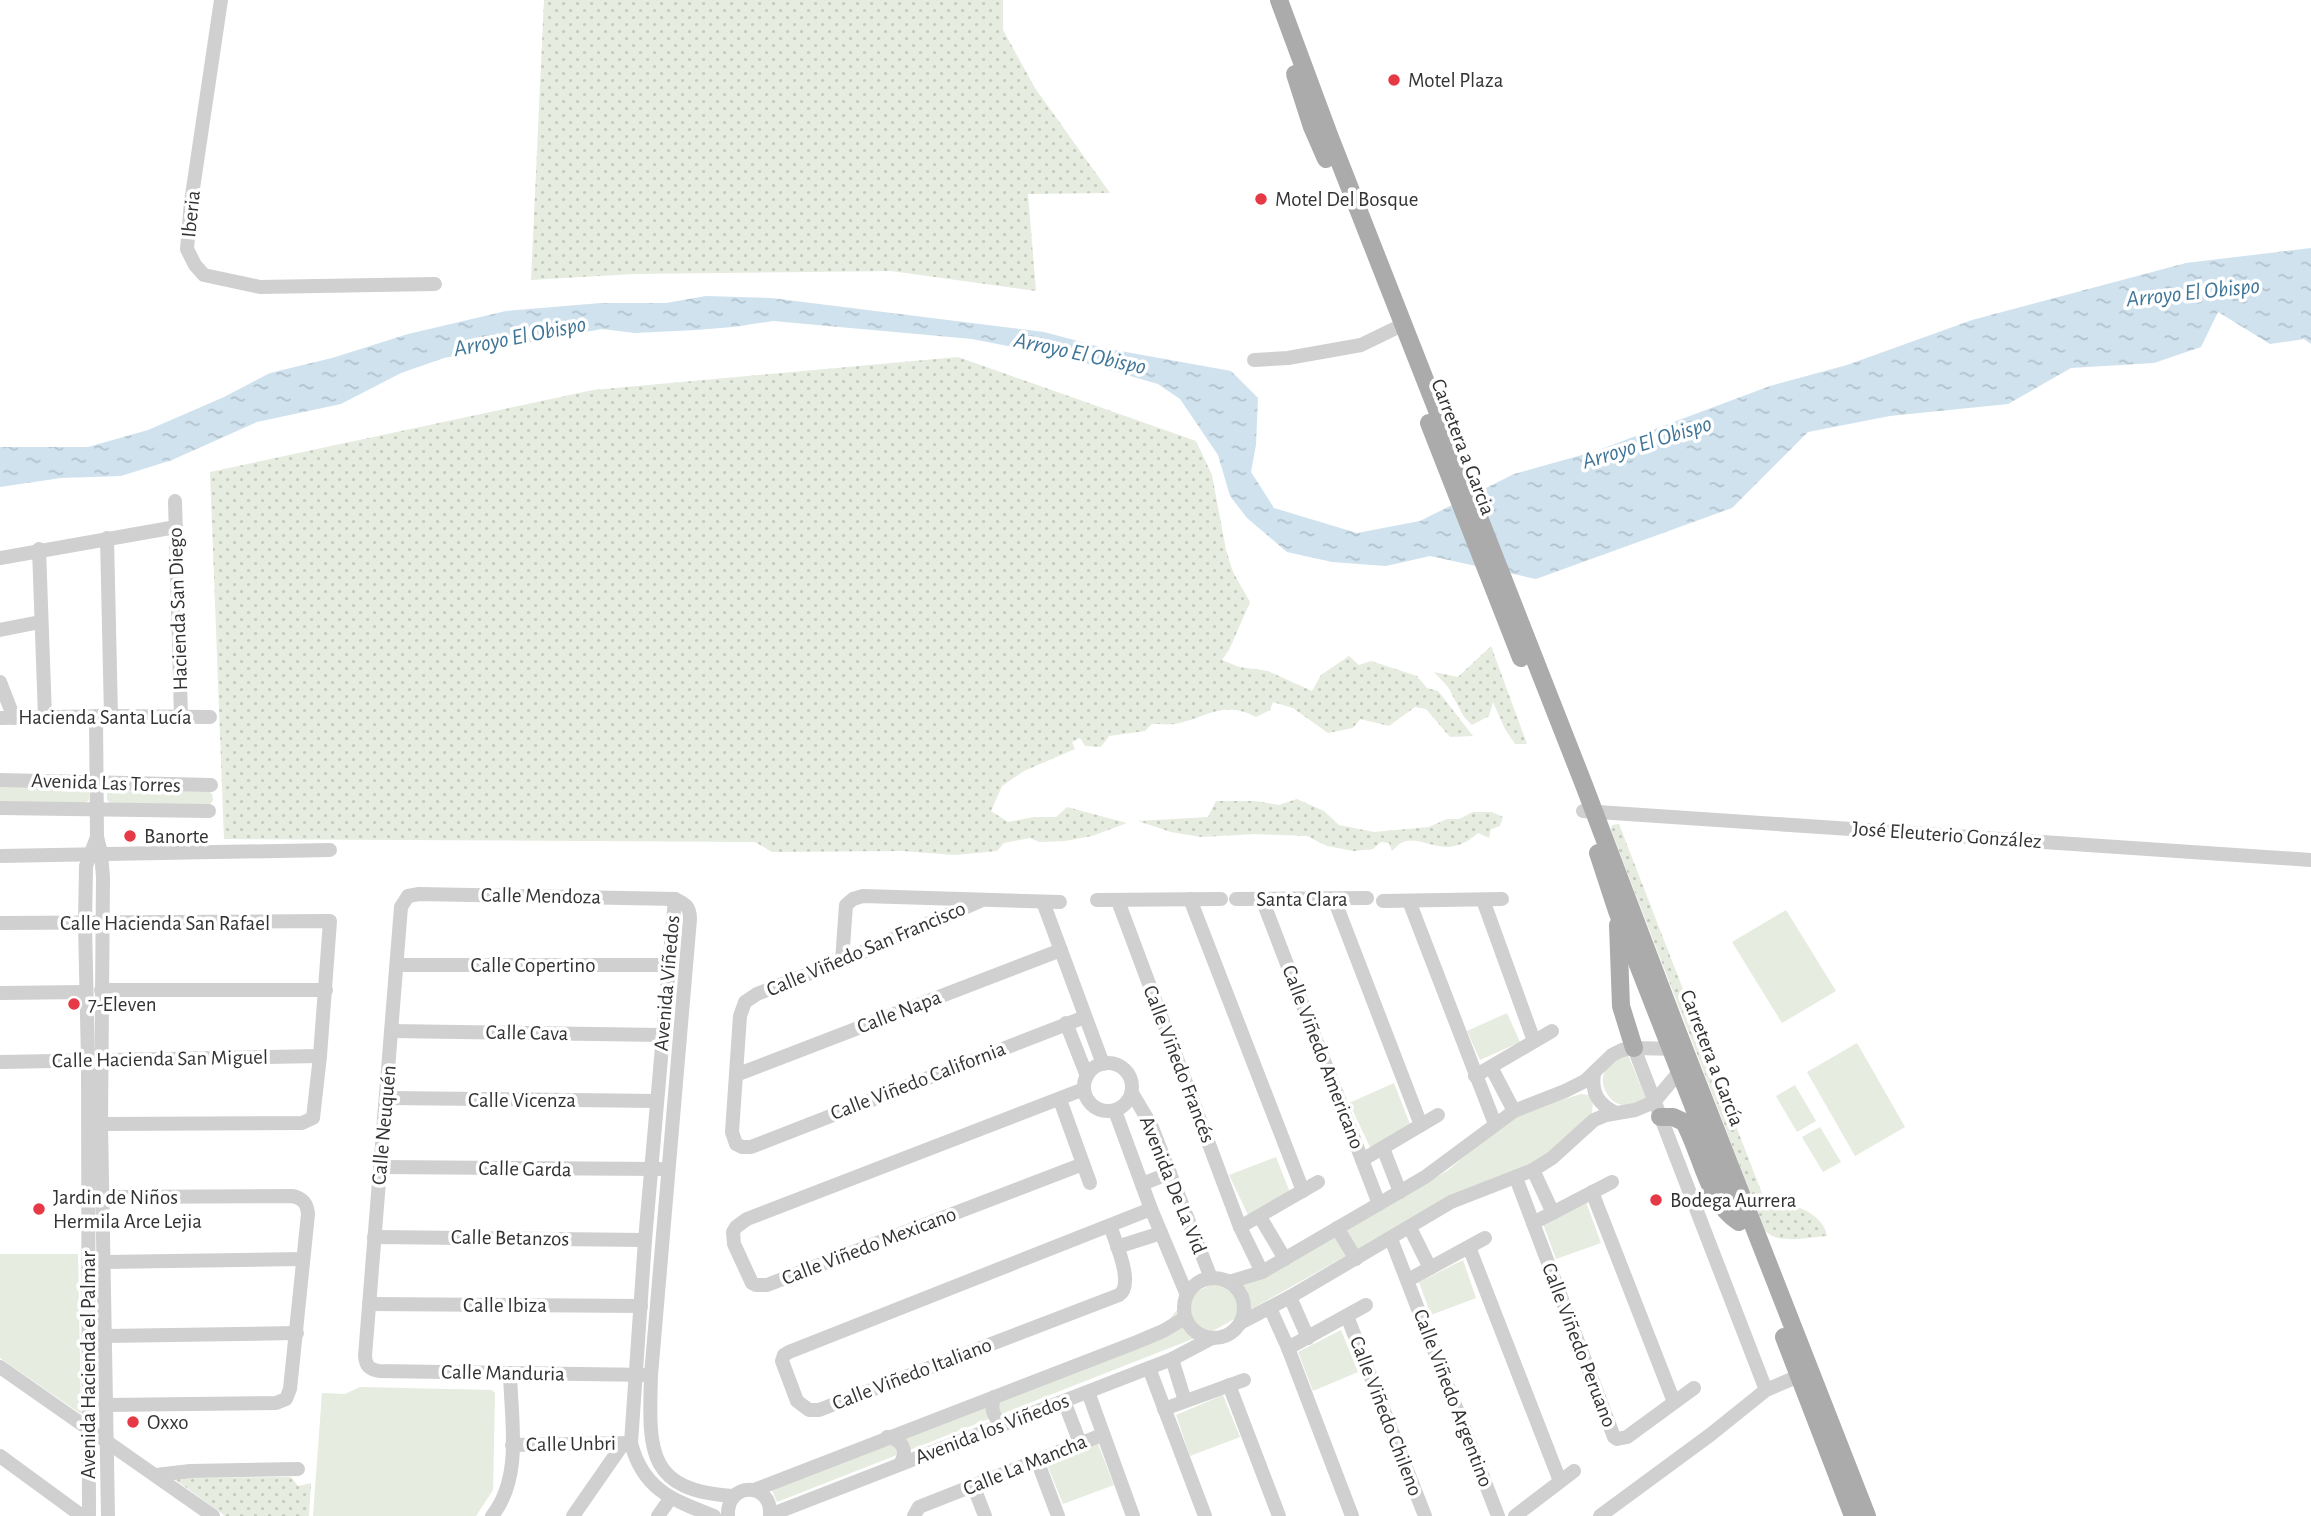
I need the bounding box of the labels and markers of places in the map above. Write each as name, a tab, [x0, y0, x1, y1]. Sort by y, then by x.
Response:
place label: Motel Plaza	[1408, 70, 1504, 91]
marker: Motel Plaza	[1386, 72, 1402, 88]
place label: Motel Del Bosque	[1275, 189, 1418, 210]
marker: Motel Del Bosque	[1253, 191, 1269, 207]
place label: Banorte	[144, 826, 209, 847]
marker: Banorte	[122, 828, 138, 844]
place label: 7-Eleven	[88, 994, 157, 1015]
marker: 7-Eleven	[66, 996, 82, 1012]
place label: Jardin de Niños Hermila Arce Lejia	[53, 1187, 202, 1232]
place label: Bodega Aurrera	[1670, 1190, 1797, 1211]
marker: Bodega Aurrera	[1648, 1192, 1664, 1208]
marker: Jardin de Niños Hermila Arce Lejia	[31, 1201, 47, 1217]
place label: Oxxo	[147, 1412, 189, 1433]
marker: Oxxo	[125, 1414, 141, 1430]

